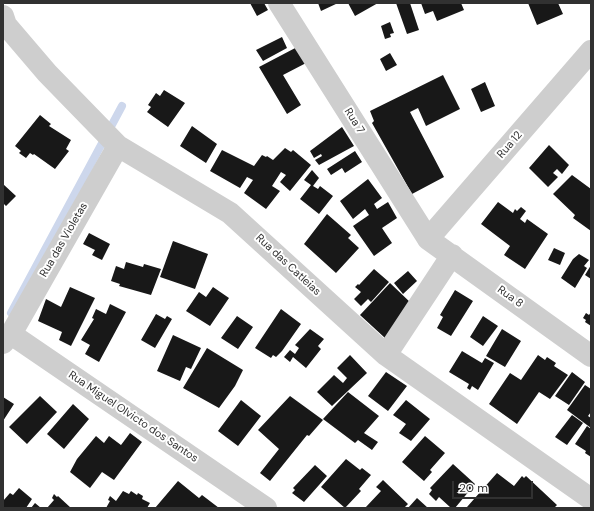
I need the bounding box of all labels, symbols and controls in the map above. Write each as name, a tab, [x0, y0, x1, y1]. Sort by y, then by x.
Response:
street label: Rua 7	[341, 106, 367, 136]
street label: Rua 12	[495, 129, 525, 161]
street label: Rua das Violetas	[37, 200, 91, 280]
street label: Rua das Catleias	[253, 232, 323, 298]
street label: Rua 8	[495, 283, 525, 311]
street label: Rua Miguel Olvicto dos Santos	[66, 369, 200, 465]
scale bar	[454, 473, 535, 499]
text: 20 m	[459, 480, 488, 496]

